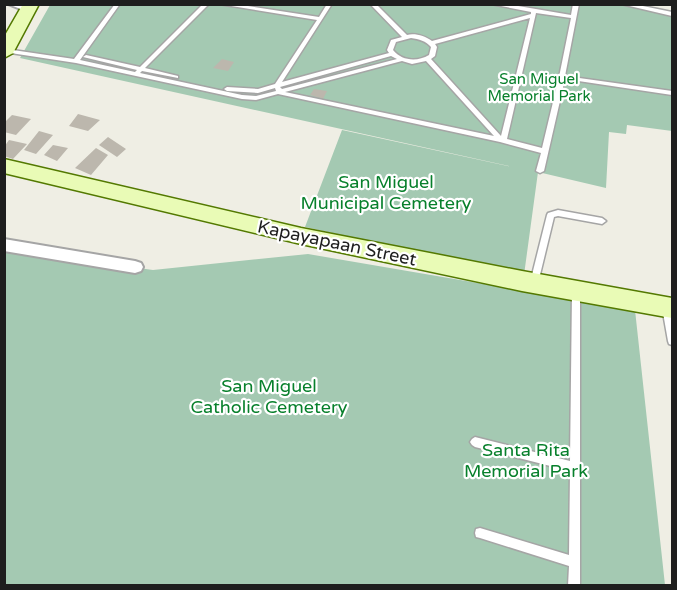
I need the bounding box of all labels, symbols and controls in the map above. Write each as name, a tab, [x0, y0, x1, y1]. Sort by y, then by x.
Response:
park label: San Miguel Memorial Park	[487, 70, 591, 105]
park label: San Miguel Municipal Cemetery	[301, 171, 472, 214]
street label: Kapayapaan Street	[256, 215, 419, 271]
park label: San Miguel Catholic Cemetery	[190, 375, 348, 418]
park label: Santa Rita Memorial Park	[464, 439, 588, 482]

